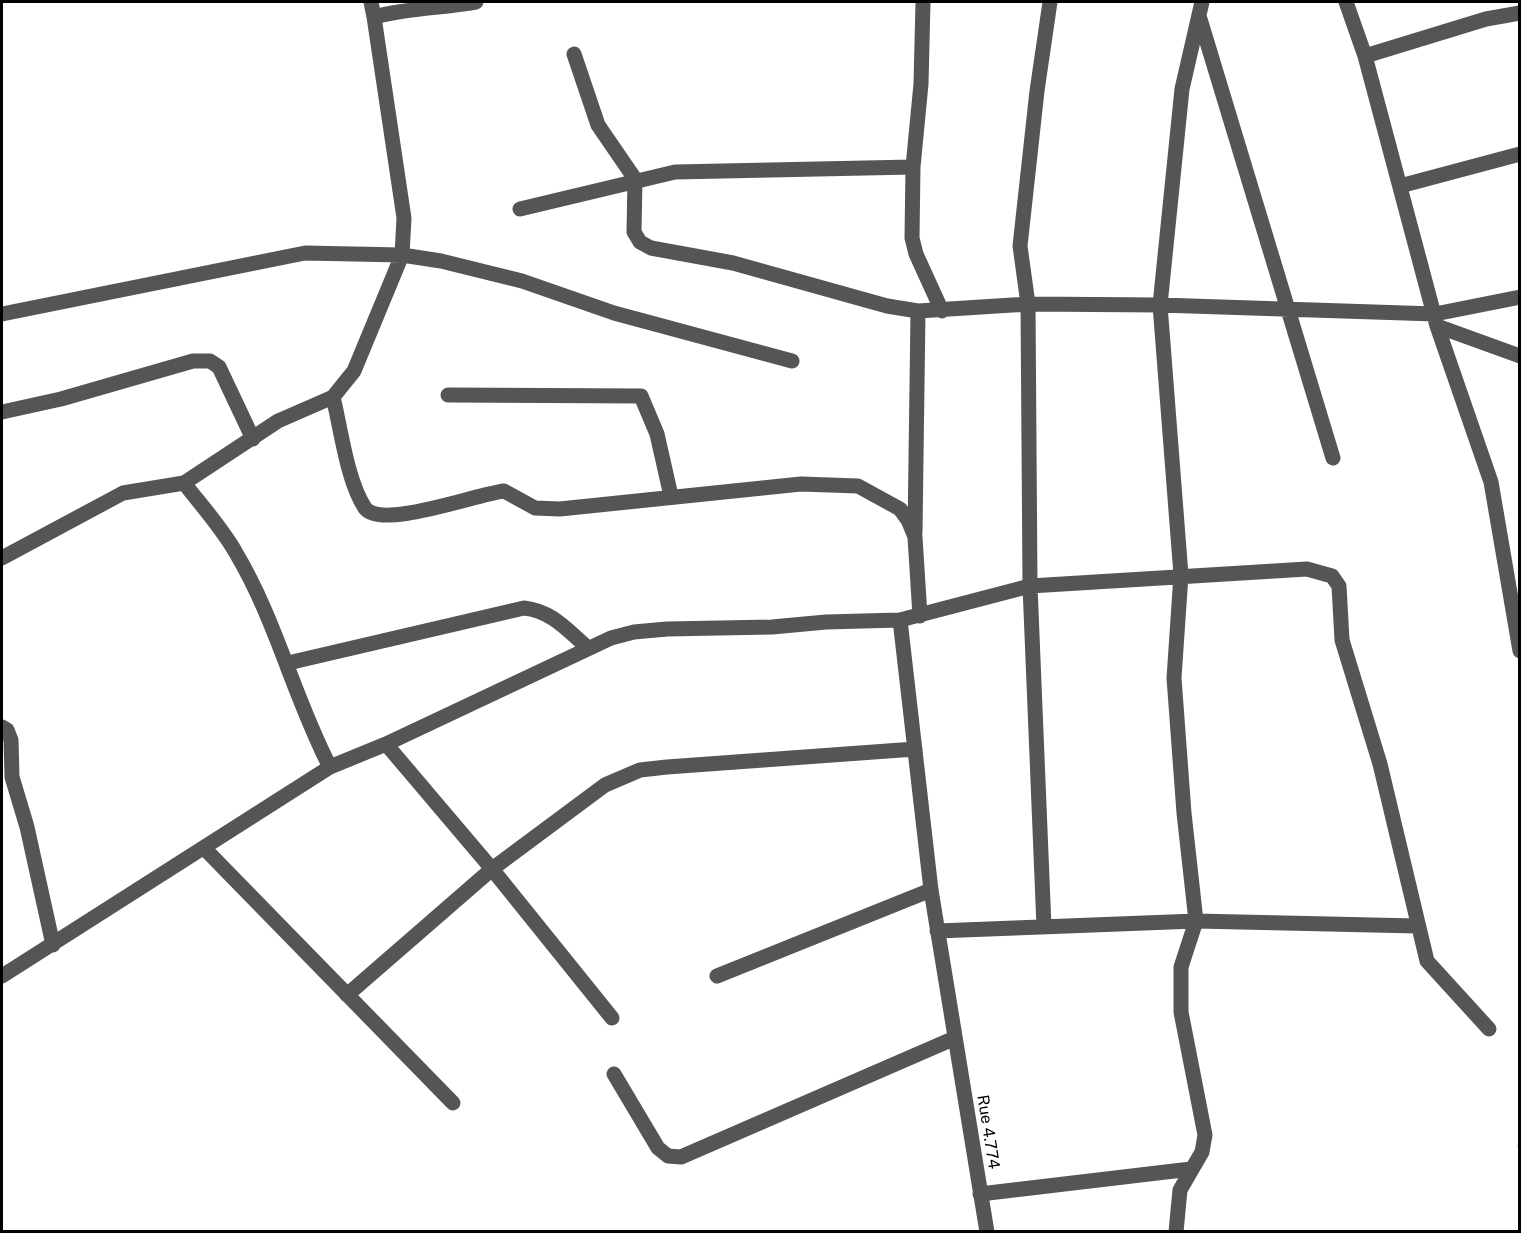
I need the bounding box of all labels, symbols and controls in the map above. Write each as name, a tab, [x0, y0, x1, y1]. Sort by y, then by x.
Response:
street label: Rue 4.774	[973, 1094, 1003, 1170]

